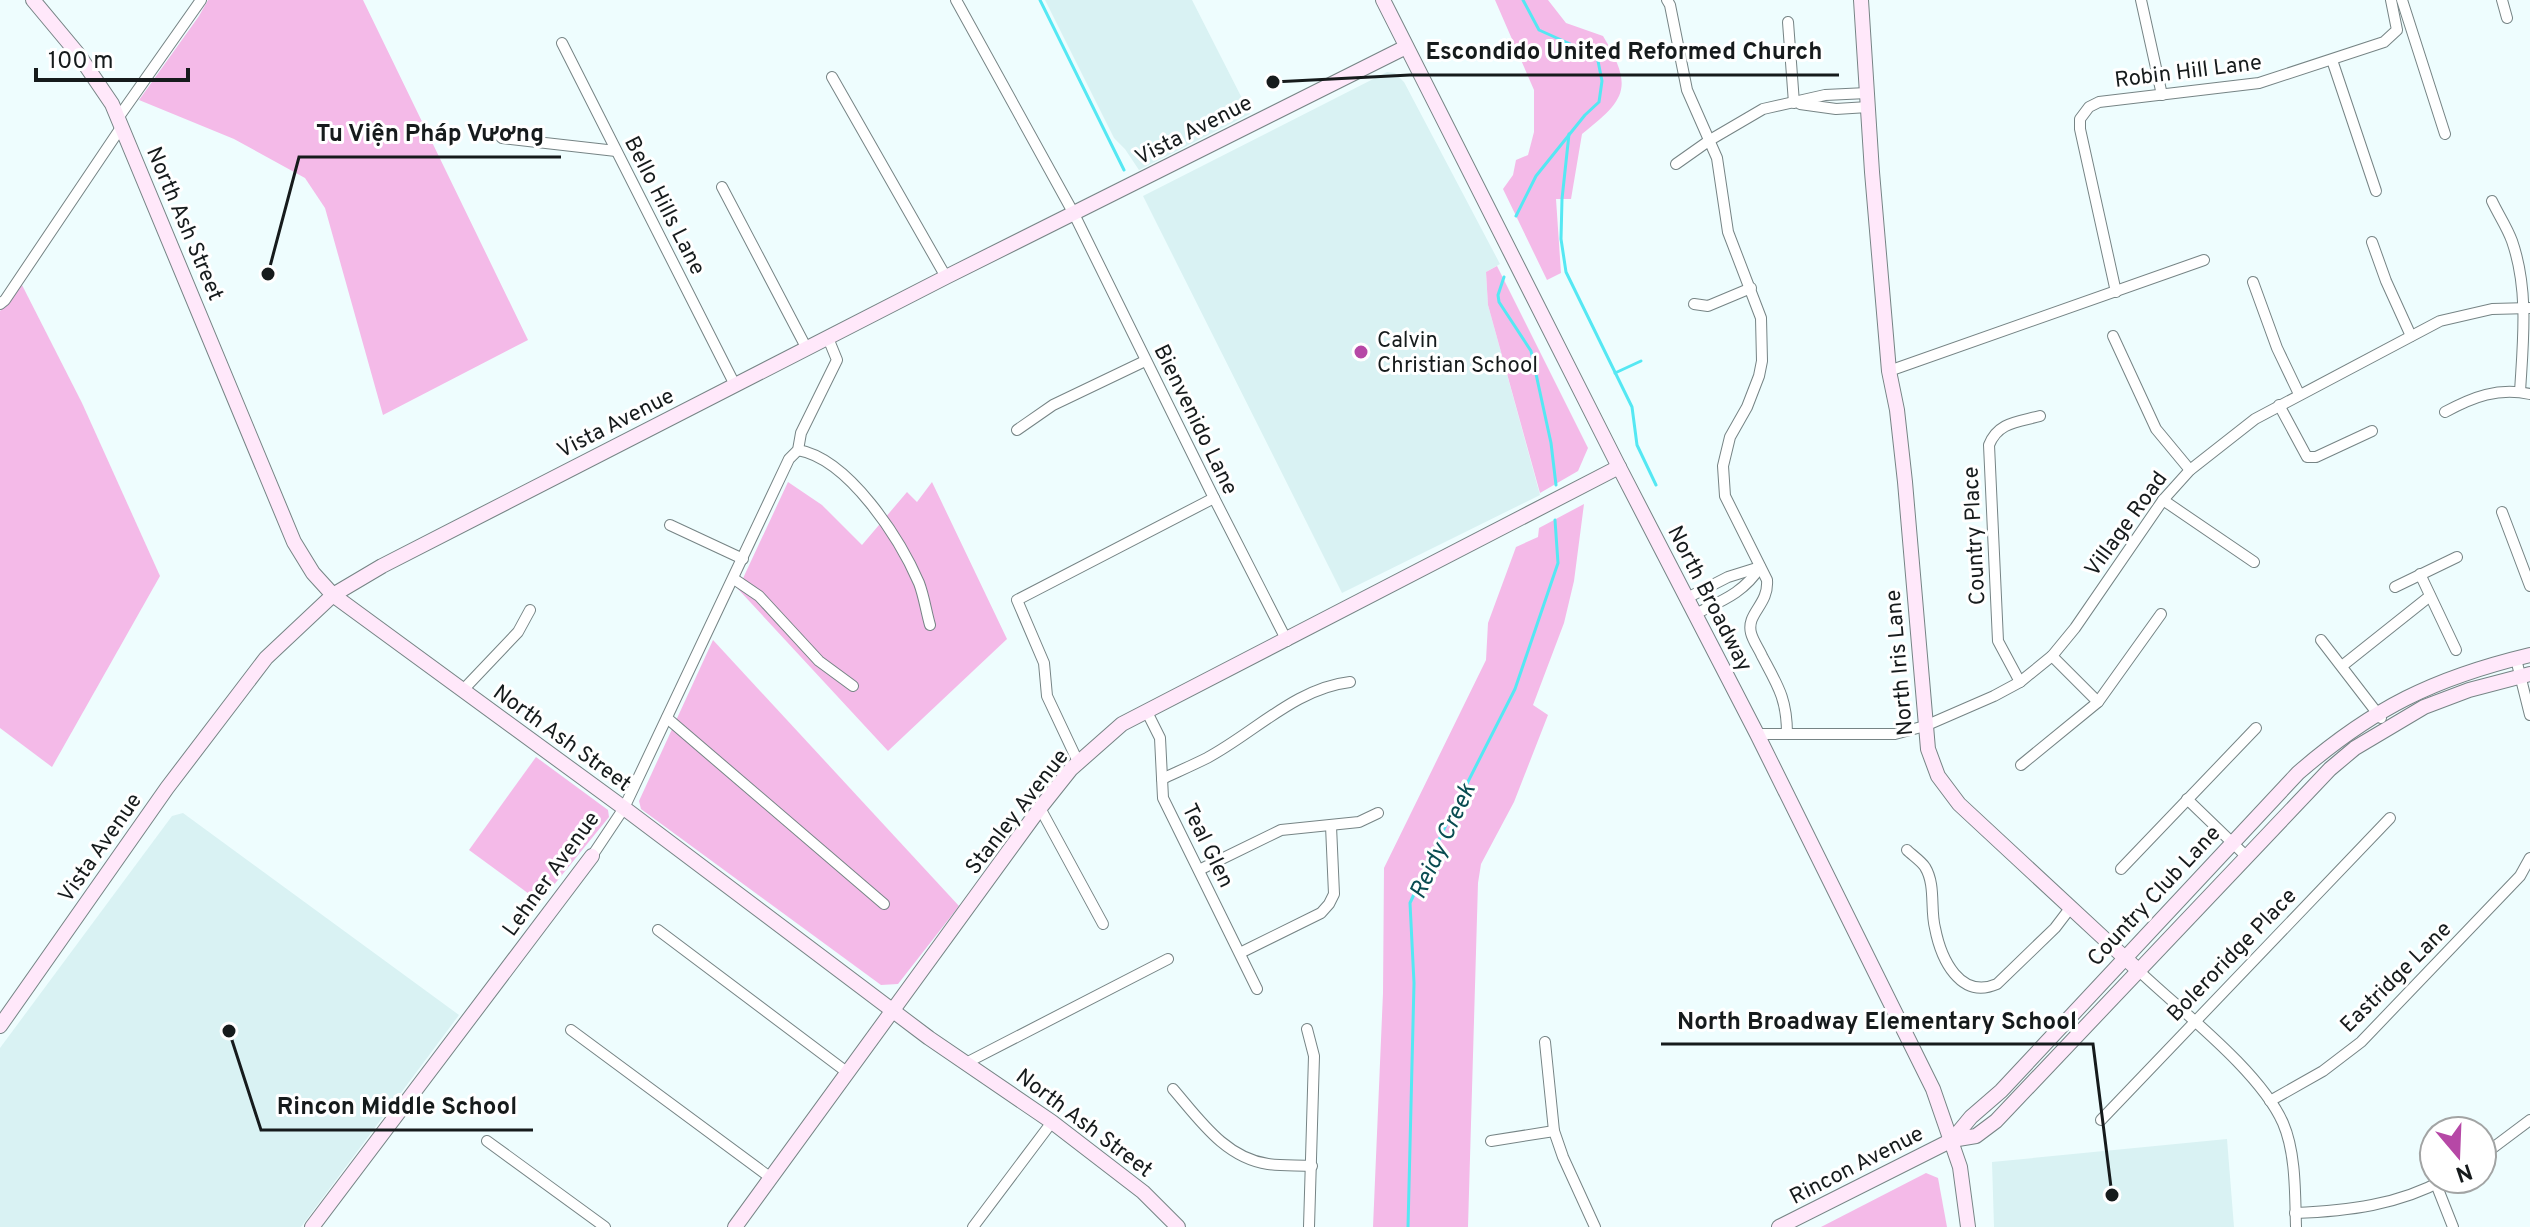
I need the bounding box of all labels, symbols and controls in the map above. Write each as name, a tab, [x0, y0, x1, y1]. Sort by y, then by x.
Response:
callout: Escondido United Reformed Church	[1410, 27, 1839, 75]
scale bar	[36, 32, 188, 82]
text: Escondido United Reformed Church	[1425, 38, 1823, 68]
text: 100 m	[48, 47, 114, 77]
street label: Robin Hill Lane	[2113, 50, 2264, 95]
street label: Vista Avenue	[1131, 90, 1257, 172]
callout: Tu Viện Pháp Vương	[299, 109, 561, 157]
text: Tu Viện Pháp Vương	[316, 120, 544, 150]
street label: Bello Hills Lane	[617, 132, 710, 280]
street label: North Ash Street	[139, 143, 228, 305]
place label: Calvin Christian School	[1377, 328, 1538, 380]
street label: Bienvenido Lane	[1147, 340, 1243, 500]
marker: Calvin Christian School	[1352, 343, 1370, 361]
street label: Vista Avenue	[553, 383, 679, 465]
street label: Country Place	[1958, 466, 1993, 606]
street label: Village Road	[2080, 467, 2174, 582]
street label: North Broadway	[1660, 522, 1757, 677]
street label: North Iris Lane	[1881, 589, 1920, 737]
street label: North Ash Street	[487, 680, 636, 798]
street label: Stanley Avenue	[961, 744, 1075, 881]
water label: Reidy Creek	[1404, 778, 1484, 904]
street label: Vista Avenue	[53, 788, 149, 908]
street label: Teal Glen	[1175, 800, 1239, 893]
street label: Lehner Avenue	[498, 807, 606, 942]
street label: Country Club Lane	[2083, 821, 2227, 973]
street label: Boleroridge Place	[2162, 883, 2303, 1028]
street label: Eastridge Lane	[2335, 916, 2458, 1039]
callout: North Broadway Elementary School	[1661, 996, 2093, 1044]
text: North Broadway Elementary School	[1677, 1008, 2077, 1038]
street label: North Ash Street	[1010, 1064, 1157, 1184]
callout: Rincon Middle School	[261, 1082, 533, 1130]
text: Rincon Middle School	[277, 1093, 517, 1123]
north arrow	[2418, 1115, 2498, 1195]
street label: Rincon Avenue	[1786, 1121, 1929, 1212]
text: N	[2452, 1156, 2476, 1187]

